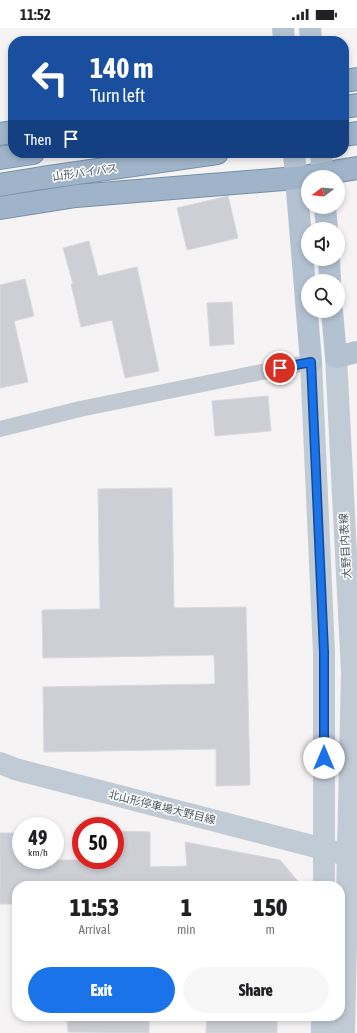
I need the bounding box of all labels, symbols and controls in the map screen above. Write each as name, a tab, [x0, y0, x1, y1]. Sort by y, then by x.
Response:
text: 11:52	[20, 6, 51, 23]
icon: left	[24, 52, 76, 104]
text: 140 m	[90, 52, 153, 84]
text: Turn left	[90, 85, 145, 106]
icon: arrive	[60, 128, 82, 150]
text: Then	[24, 131, 52, 148]
street label: 山形バイパス	[52, 161, 118, 183]
north arrow	[301, 170, 345, 214]
map controls	[301, 170, 345, 318]
button: sound	[301, 222, 345, 266]
button: search	[301, 274, 345, 318]
pin	[263, 351, 297, 385]
icon: arrive	[269, 357, 291, 379]
street label: 大野目内表線	[337, 513, 353, 579]
position arrow	[303, 737, 345, 779]
street label: 北山形停車場大野目線	[107, 788, 217, 826]
speed limit sign: 50	[72, 817, 124, 869]
text: 49	[29, 826, 47, 849]
text: km/h	[28, 847, 48, 858]
text: 11:53	[70, 894, 119, 921]
text: 1	[181, 894, 192, 921]
text: 150	[253, 894, 287, 921]
text: Arrival	[79, 922, 110, 937]
text: min	[177, 922, 196, 937]
text: m	[266, 922, 275, 937]
button: Exit	[28, 967, 175, 1013]
button: Share	[183, 967, 329, 1013]

